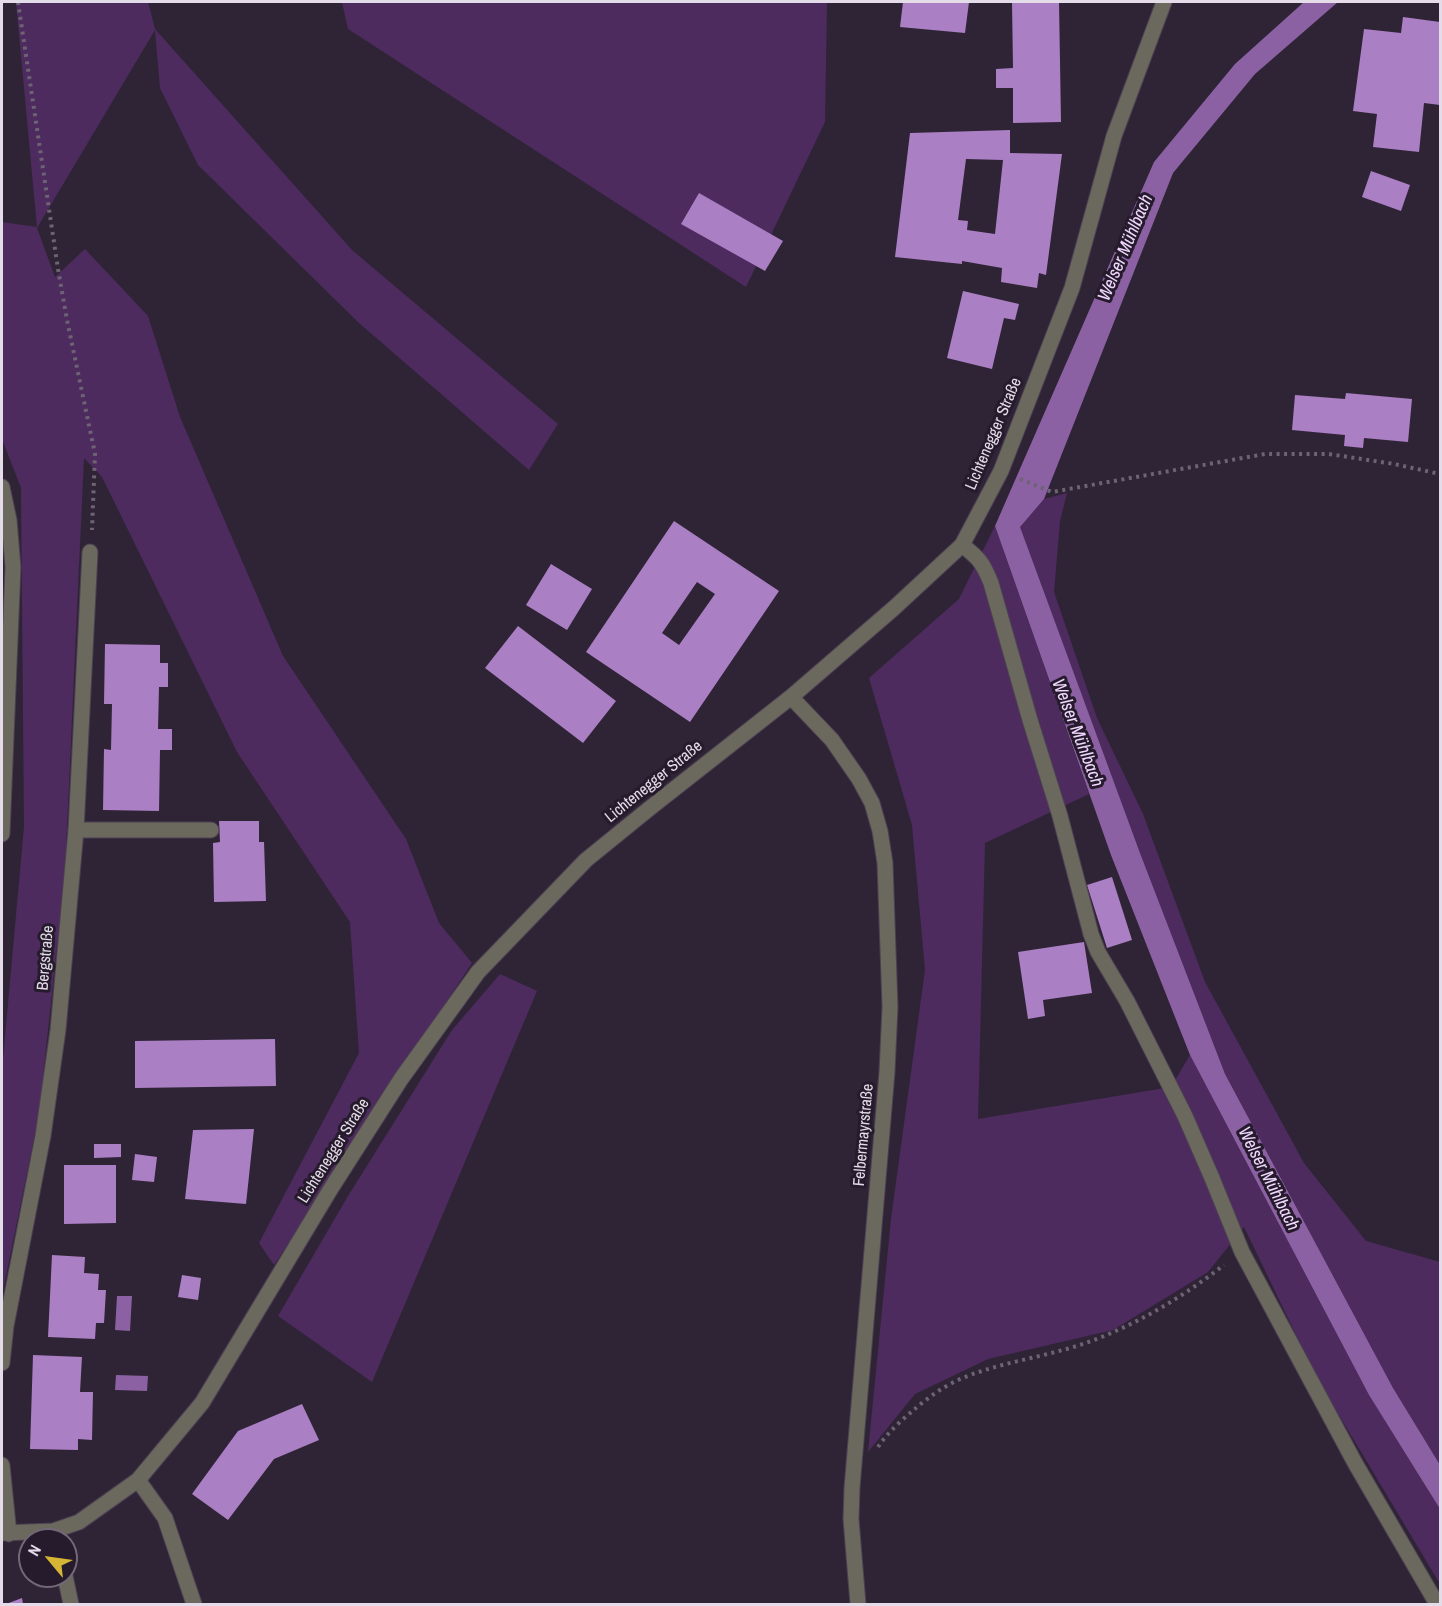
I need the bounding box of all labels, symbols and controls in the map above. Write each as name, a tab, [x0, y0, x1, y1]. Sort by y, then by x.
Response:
water label: Welser Mühlbach	[1094, 191, 1158, 305]
street label: Lichtenegger Straße	[962, 375, 1026, 493]
water label: Welser Mühlbach	[1047, 676, 1107, 790]
street label: Lichtenegger Straße	[601, 737, 707, 827]
street label: Bergstraße	[34, 925, 58, 991]
street label: Felbermayrstraße	[850, 1083, 878, 1187]
street label: Lichtenegger Straße	[294, 1095, 374, 1207]
water label: Welser Mühlbach	[1233, 1123, 1303, 1235]
north arrow	[18, 1528, 78, 1588]
text: N	[22, 1541, 46, 1560]

